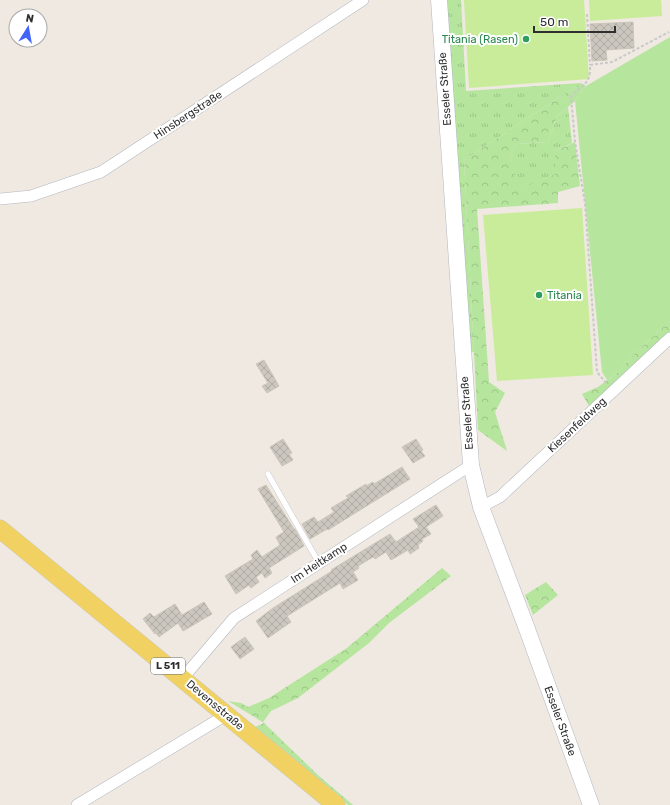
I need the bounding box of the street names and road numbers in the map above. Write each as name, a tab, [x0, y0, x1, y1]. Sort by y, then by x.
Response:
street label: Esseler Straße	[436, 52, 454, 126]
street label: Hinsbergstraße	[151, 88, 225, 142]
street label: Esseler Straße	[458, 376, 476, 450]
street label: Kiesenfeldweg	[545, 395, 609, 455]
street label: Im Heitkamp	[288, 540, 350, 586]
road number: L 511	[151, 658, 185, 674]
street label: Devensstraße	[184, 677, 246, 733]
street label: Esseler Straße	[541, 684, 579, 758]

